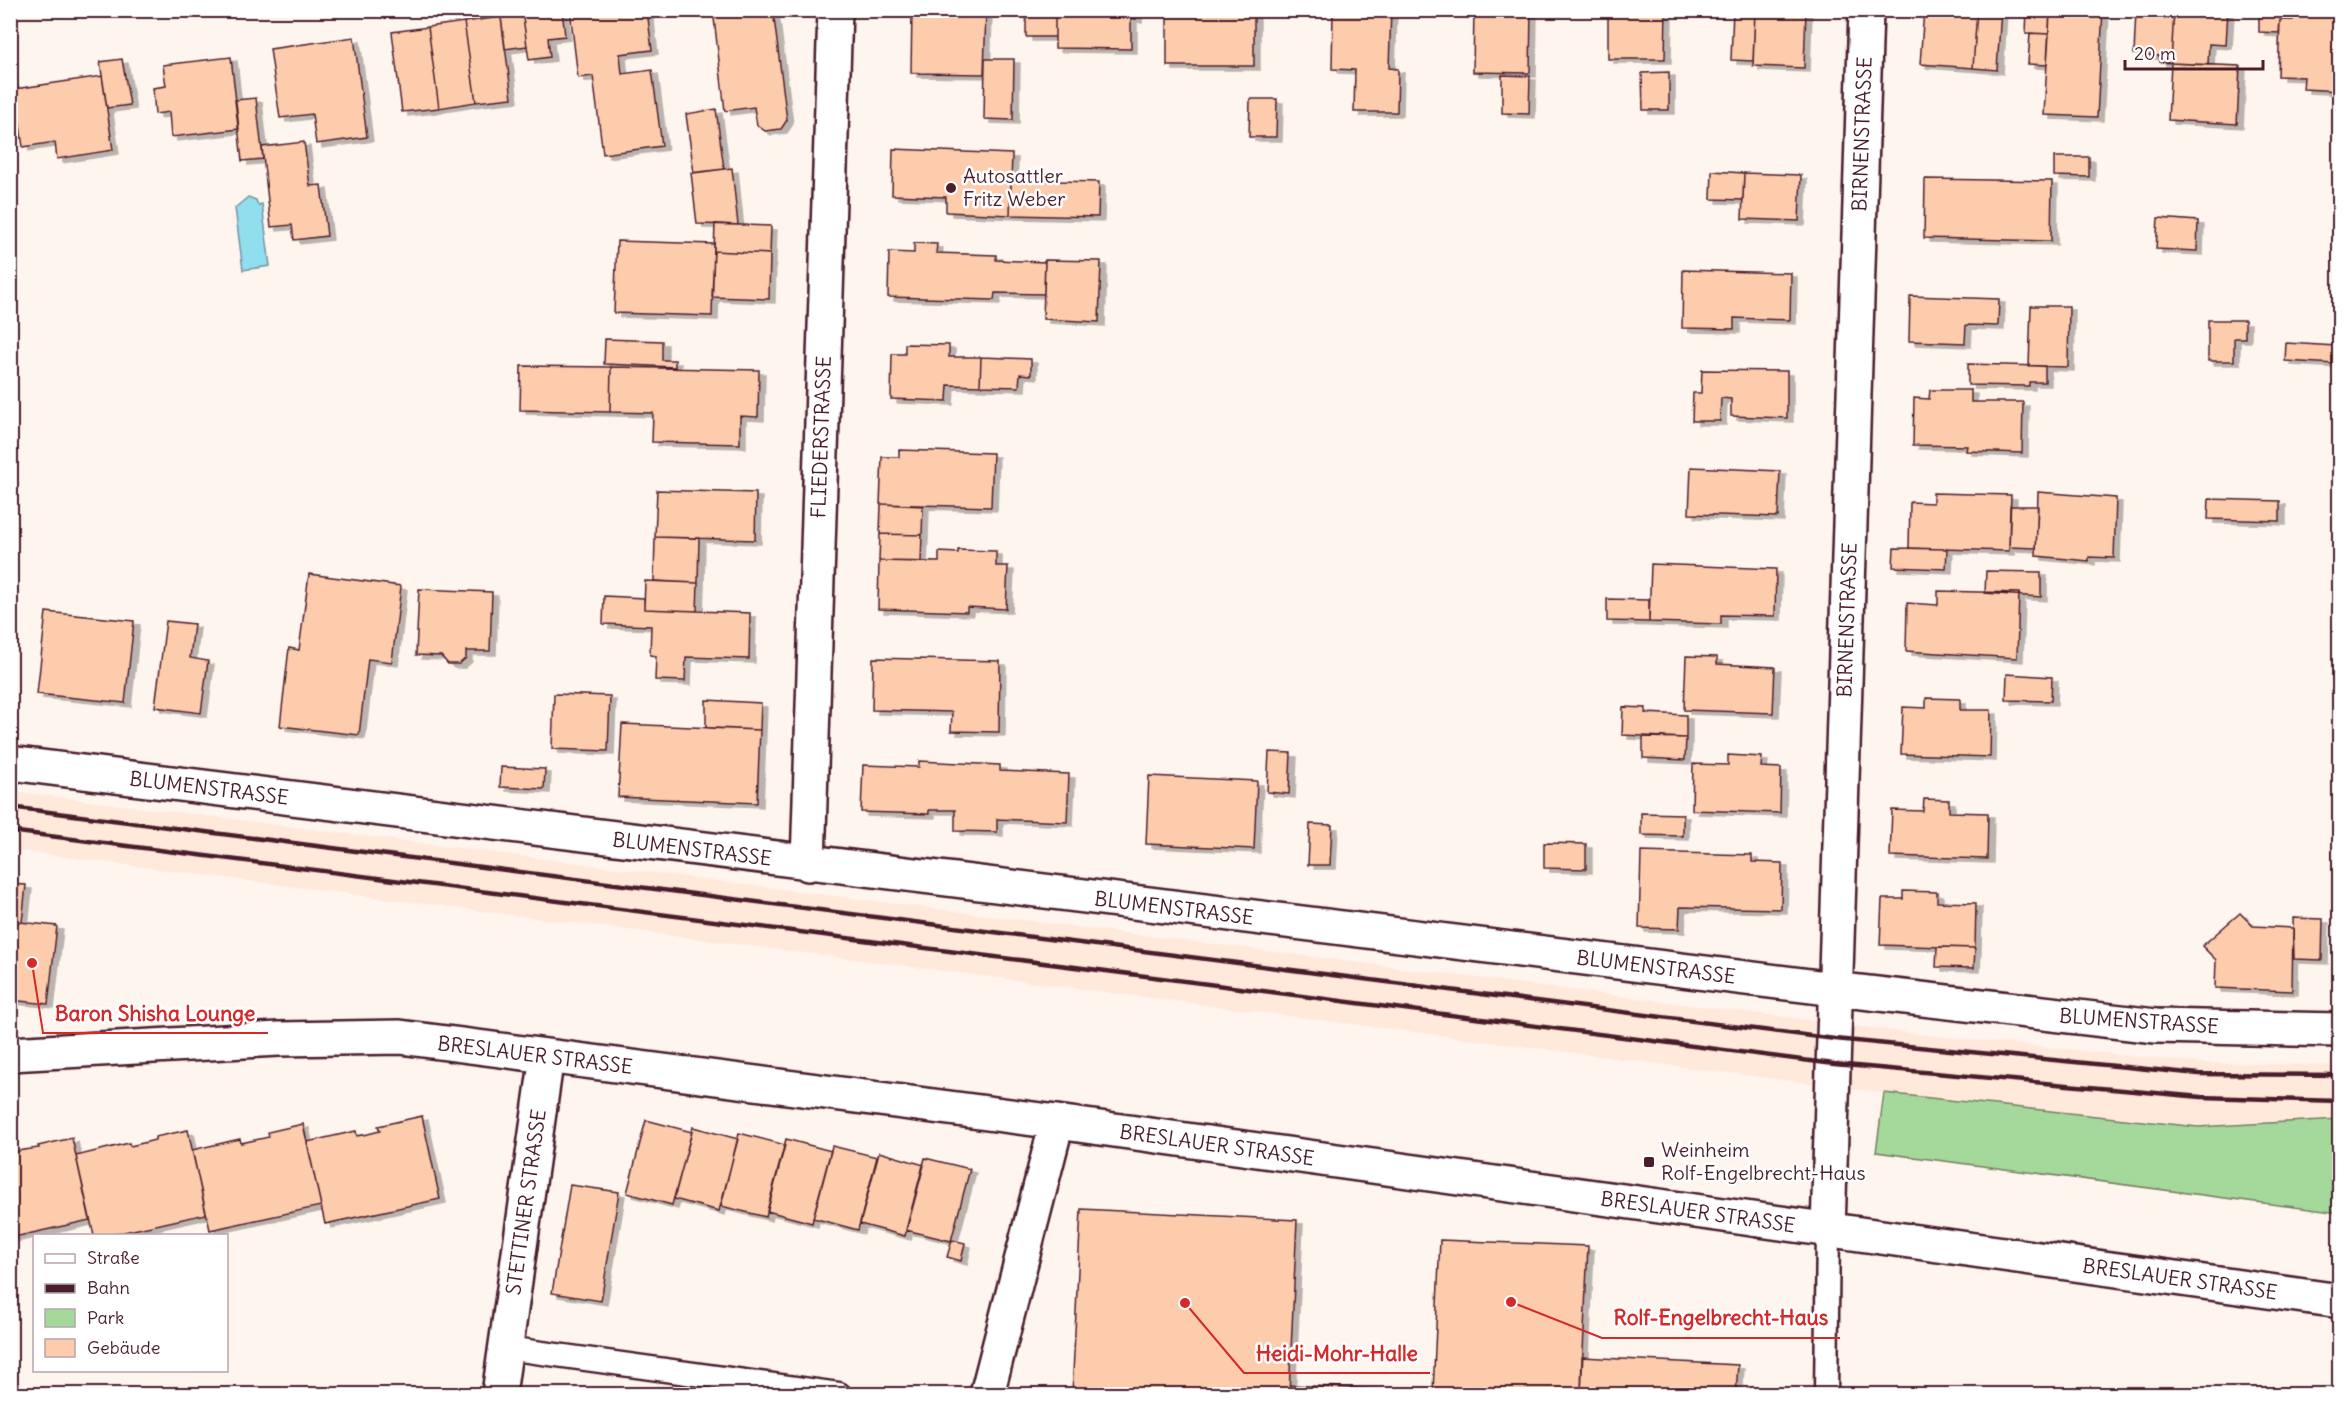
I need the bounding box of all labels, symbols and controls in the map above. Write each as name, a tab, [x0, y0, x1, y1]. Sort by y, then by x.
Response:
scale bar	[2125, 33, 2263, 71]
text: 20 m	[2134, 42, 2176, 65]
street label: BIRNENSTRASSE	[1846, 56, 1877, 212]
place label: Autosattler Fritz Weber	[963, 163, 1065, 211]
marker: Autosattler Fritz Weber	[944, 181, 958, 195]
street label: FLIEDERSTRASSE	[805, 355, 836, 519]
street label: BIRNENSTRASSE	[1831, 542, 1862, 698]
street label: BLUMENSTRASSE	[128, 765, 290, 810]
street label: BLUMENSTRASSE	[611, 826, 773, 871]
street label: BLUMENSTRASSE	[1093, 885, 1255, 930]
street label: BLUMENSTRASSE	[1575, 944, 1737, 989]
callout: Baron Shisha Lounge	[43, 994, 268, 1033]
text: Baron Shisha Lounge	[55, 1000, 255, 1027]
street label: BLUMENSTRASSE	[2058, 1002, 2220, 1039]
street label: BRESLAUER STRASSE	[436, 1030, 634, 1079]
street label: STETTINER STRASSE	[500, 1108, 551, 1296]
street label: BRESLAUER STRASSE	[1118, 1118, 1316, 1171]
place label: Weinheim Rolf-Engelbrecht-Haus	[1661, 1137, 1866, 1185]
marker: Weinheim Rolf-Engelbrecht-Haus	[1642, 1155, 1656, 1169]
street label: BRESLAUER STRASSE	[1599, 1185, 1797, 1238]
legend	[33, 1234, 228, 1372]
text: Straße	[87, 1246, 140, 1269]
street label: BRESLAUER STRASSE	[2081, 1252, 2279, 1305]
text: Bahn	[87, 1276, 130, 1299]
callout: Rolf-Engelbrecht-Haus	[1602, 1299, 1840, 1338]
text: Rolf-Engelbrecht-Haus	[1614, 1304, 1829, 1331]
text: Park	[87, 1306, 124, 1329]
callout: Heidi-Mohr-Halle	[1244, 1334, 1430, 1373]
text: Gebäude	[87, 1336, 160, 1359]
text: Heidi-Mohr-Halle	[1256, 1340, 1418, 1367]

